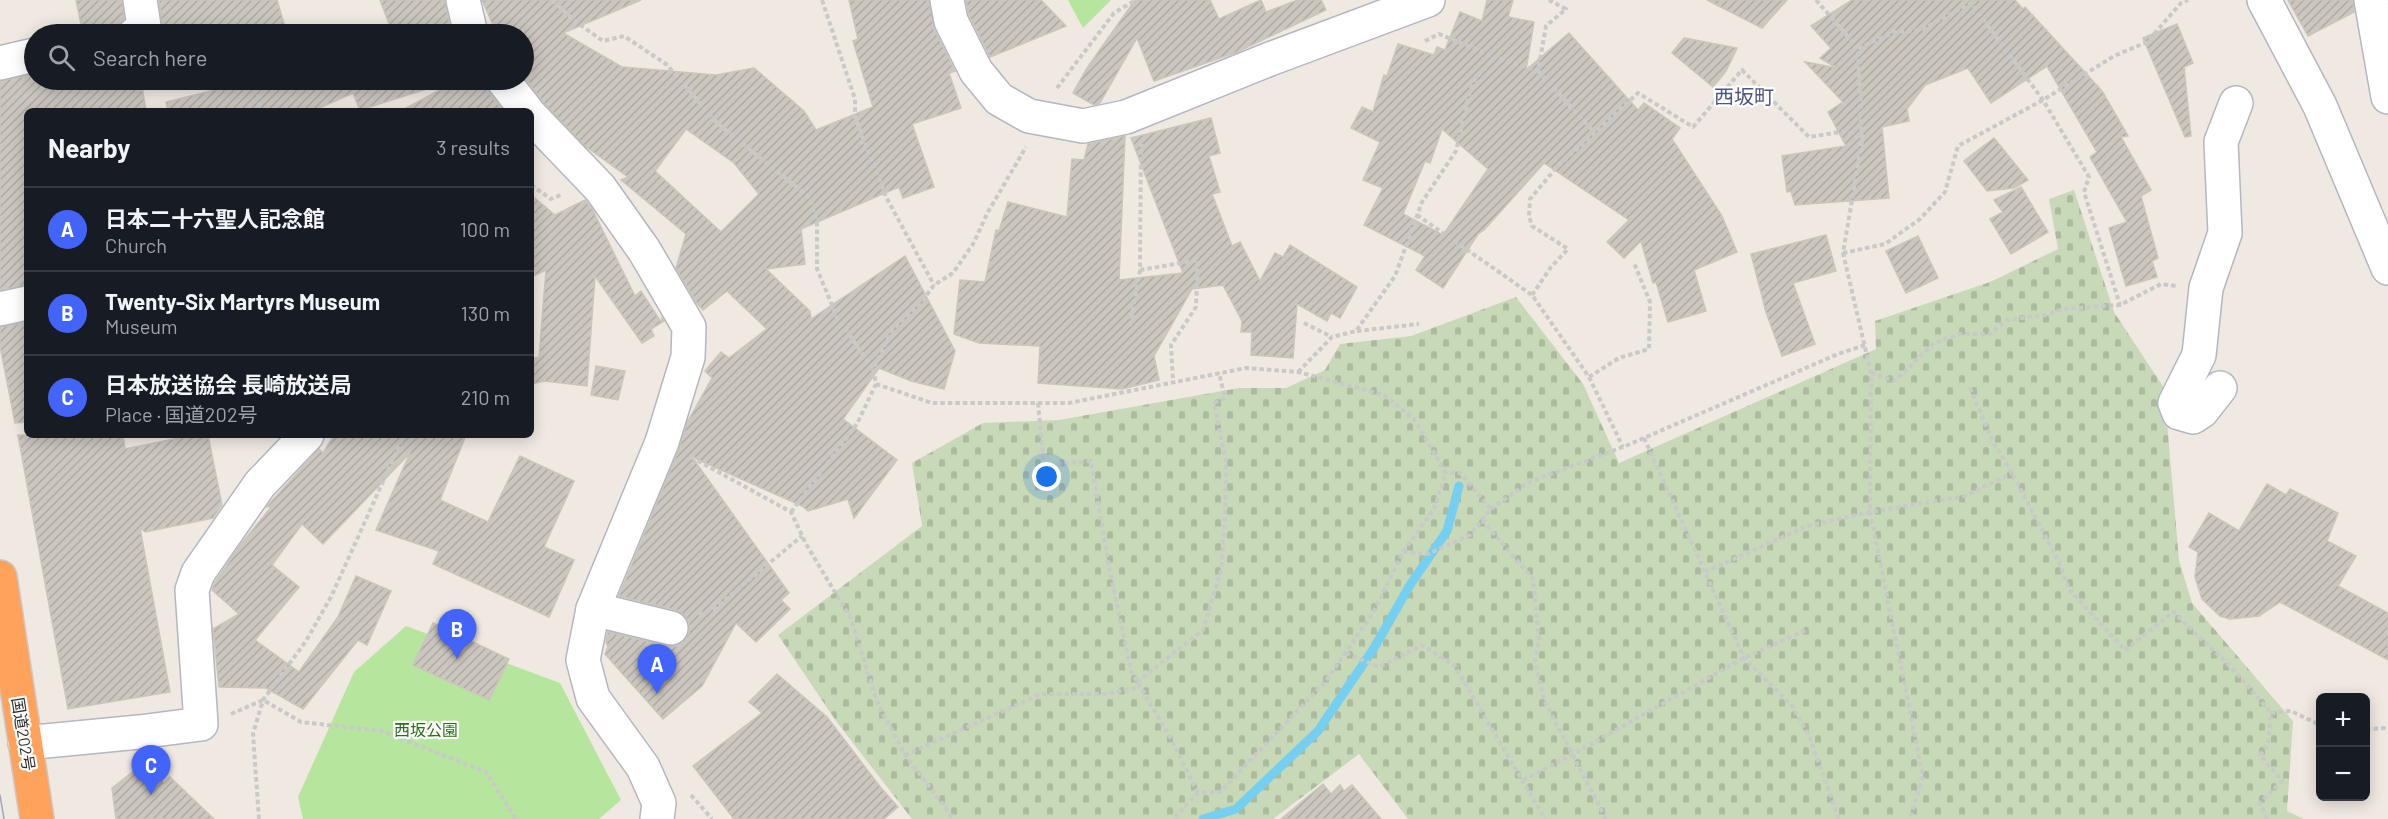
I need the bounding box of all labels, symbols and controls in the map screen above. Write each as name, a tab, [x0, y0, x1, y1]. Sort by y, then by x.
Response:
search box	[24, 24, 534, 90]
icon: search	[45, 41, 78, 74]
text: Search here	[93, 44, 207, 70]
district label: 西坂町	[1714, 84, 1774, 108]
text: Nearby	[48, 132, 130, 163]
text: 3 results	[436, 135, 510, 159]
text: 日本二十六聖人記念館	[105, 205, 325, 231]
text: A	[61, 217, 74, 241]
text: 100 m	[460, 217, 510, 241]
text: Church	[105, 233, 167, 257]
text: Twenty-Six Martyrs Museum	[105, 288, 380, 314]
text: B	[61, 301, 74, 325]
text: 130 m	[461, 301, 510, 325]
text: Museum	[105, 314, 178, 338]
text: 日本放送協会 長崎放送局	[105, 371, 351, 397]
text: C	[61, 385, 74, 409]
text: 210 m	[461, 385, 510, 409]
text: Place · 国道202号	[105, 402, 258, 426]
your location	[1032, 462, 1061, 491]
pin: B	[438, 610, 476, 659]
pin: A	[638, 644, 676, 694]
map controls	[2316, 693, 2370, 801]
button: +	[2316, 693, 2370, 747]
street label: 国道202号	[9, 696, 39, 772]
park label: 西坂公園	[394, 720, 458, 739]
pin: C	[132, 746, 170, 795]
button: −	[2316, 747, 2370, 801]

